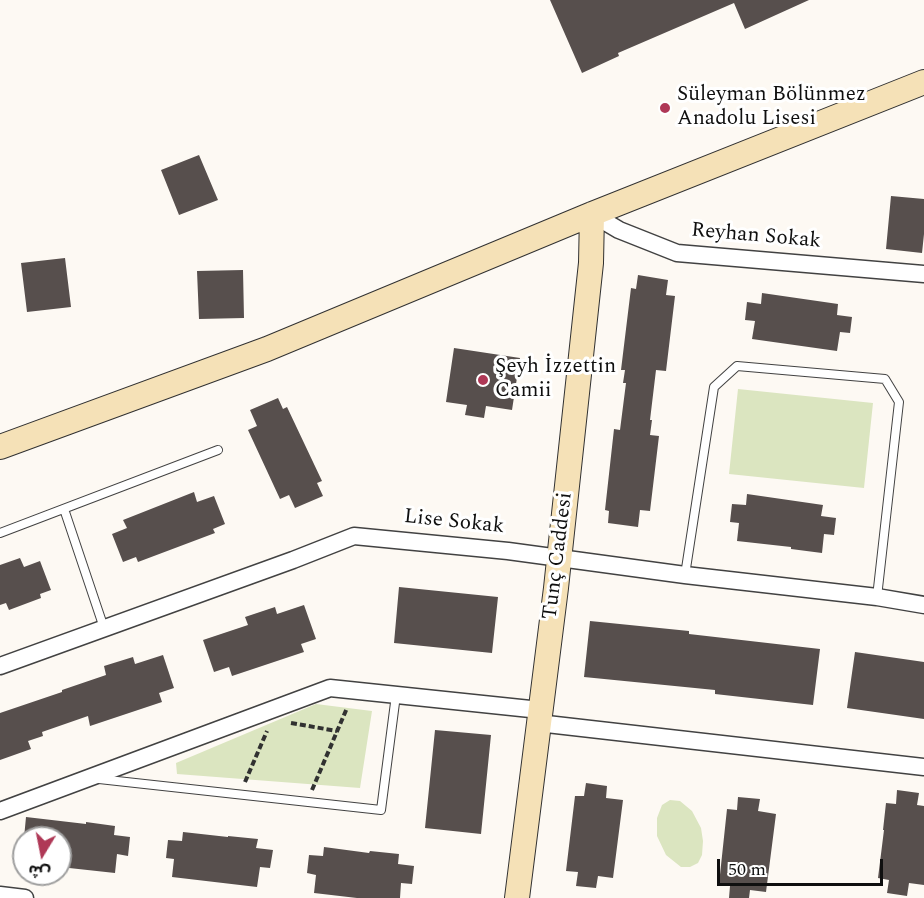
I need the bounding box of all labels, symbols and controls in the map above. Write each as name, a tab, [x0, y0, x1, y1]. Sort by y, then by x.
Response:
place label: Süleyman Bölünmez Anadolu Lisesi	[677, 83, 866, 133]
marker: Süleyman Bölünmez Anadolu Lisesi	[658, 101, 672, 115]
street label: Reyhan Sokak	[690, 219, 822, 255]
place label: Şeyh İzzettin Camii	[495, 355, 616, 405]
marker: Şeyh İzzettin Camii	[476, 373, 490, 387]
street label: Tunç Caddesi	[539, 491, 579, 621]
street label: Lise Sokak	[403, 505, 505, 541]
north arrow	[12, 826, 72, 886]
scale bar	[720, 847, 886, 885]
text: 50 m	[728, 856, 766, 883]
text: ش	[26, 858, 52, 885]

